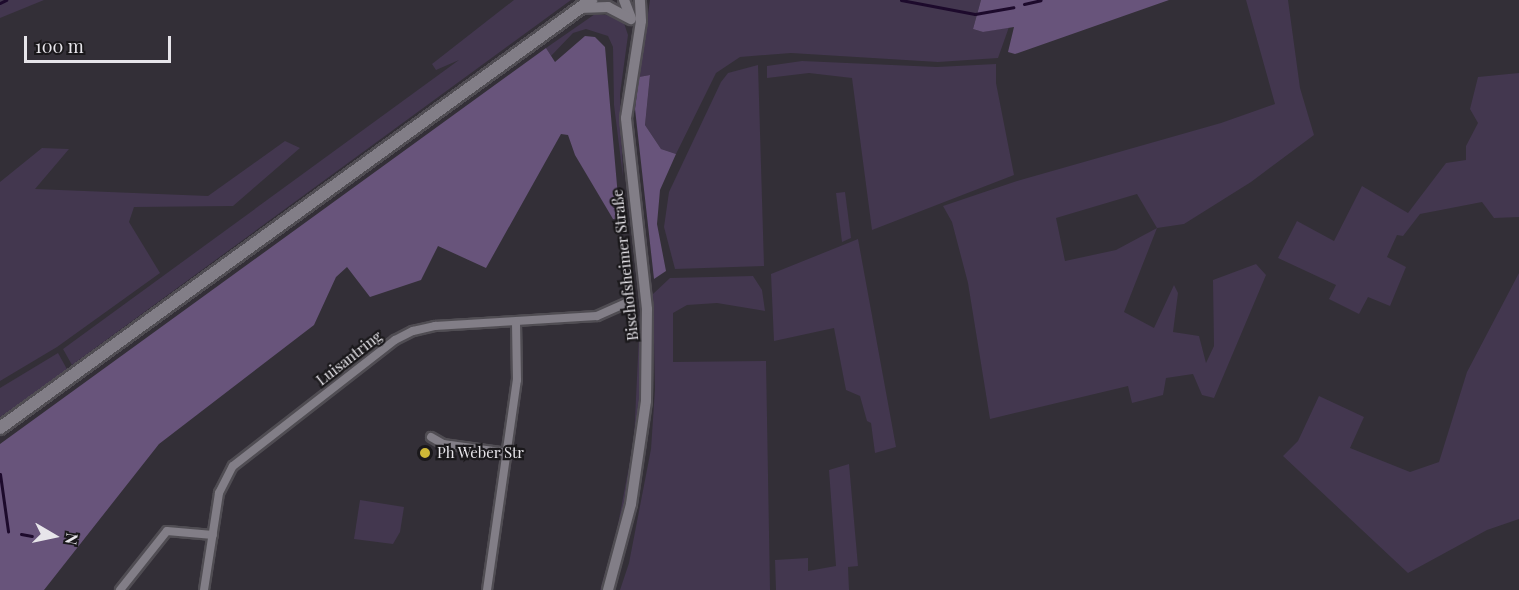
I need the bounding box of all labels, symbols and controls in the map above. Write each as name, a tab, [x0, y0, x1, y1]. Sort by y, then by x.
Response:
scale bar	[27, 24, 174, 62]
text: 100 m	[35, 34, 84, 58]
street label: Bischofsheimer Straße	[608, 188, 642, 342]
street label: Luisantring	[313, 327, 385, 389]
place label: Ph Weber Str	[437, 444, 525, 462]
marker: Ph Weber Str	[418, 446, 432, 460]
north arrow	[24, 506, 84, 566]
text: N	[61, 532, 84, 546]

